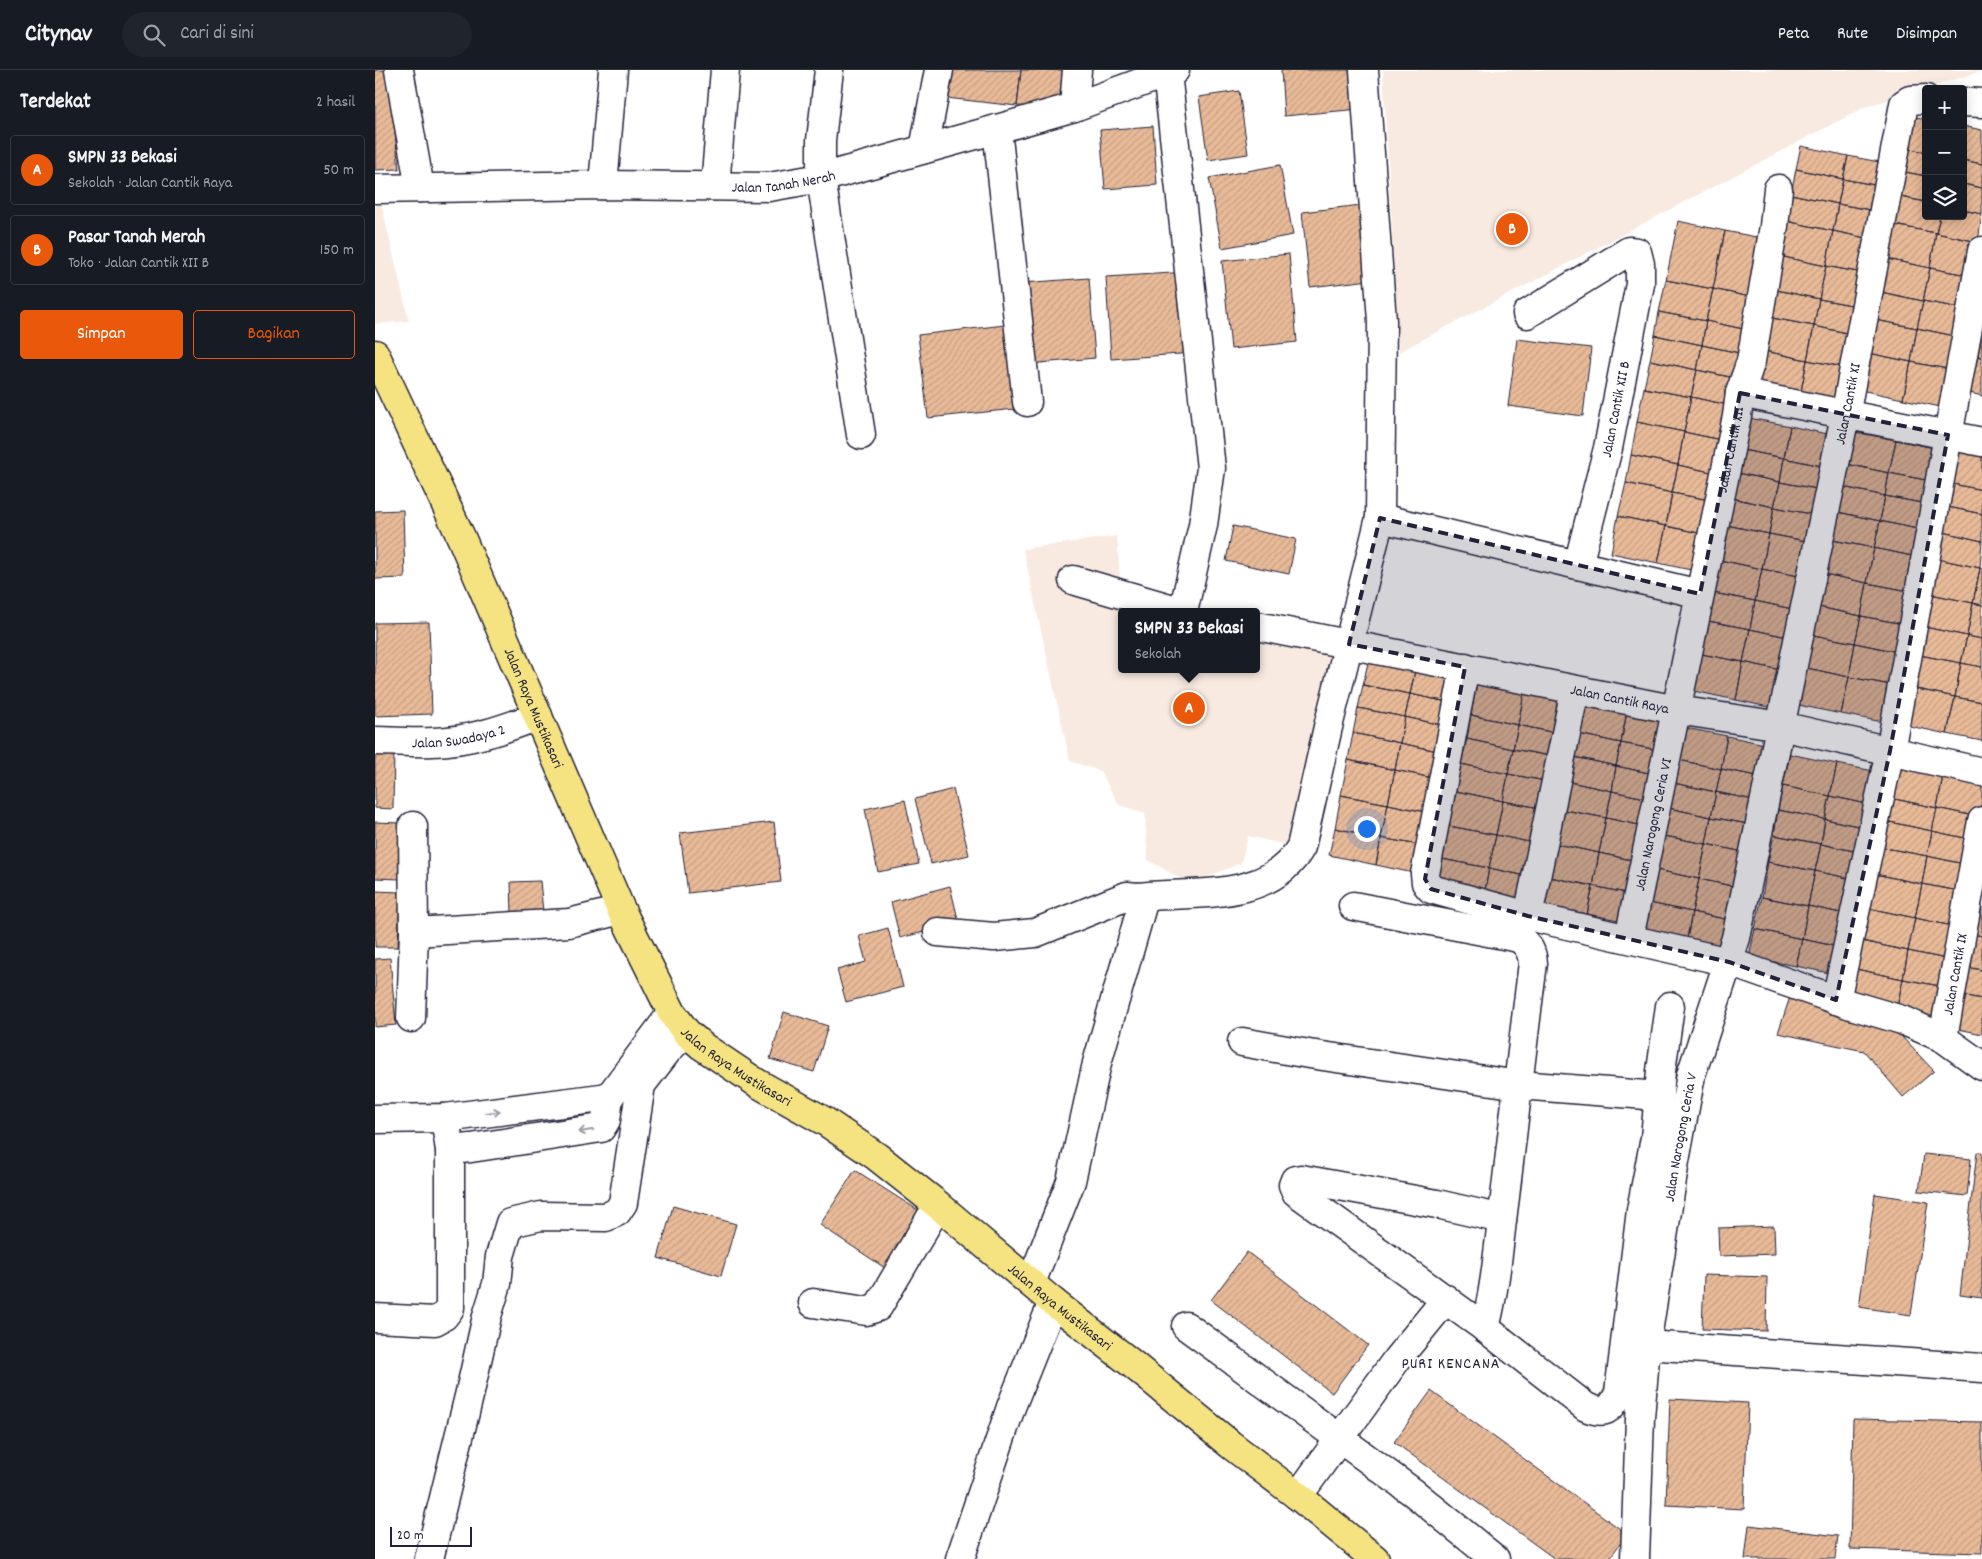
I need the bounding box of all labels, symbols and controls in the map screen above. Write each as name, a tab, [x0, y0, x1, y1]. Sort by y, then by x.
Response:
search box	[122, 12, 472, 57]
text: Citynav	[25, 18, 92, 52]
icon: search	[140, 21, 168, 49]
text: Cari di sini	[180, 21, 254, 48]
text: Peta	[1778, 22, 1809, 47]
text: Rute	[1837, 22, 1868, 47]
text: Disimpan	[1896, 22, 1957, 47]
map controls	[1922, 85, 1967, 220]
button: +	[1922, 85, 1967, 130]
text: Terdekat	[20, 88, 91, 118]
text: 2 hasil	[316, 91, 355, 114]
button: −	[1922, 130, 1967, 175]
text: SMPN 33 Bekasi	[68, 145, 177, 172]
text: A	[33, 159, 41, 182]
text: 50 m	[323, 159, 354, 182]
street label: Jalan Tanah Nerah	[732, 165, 838, 200]
text: Sekolah · Jalan Cantik Raya	[68, 172, 232, 195]
button: layers	[1922, 175, 1967, 220]
pin: B	[1496, 210, 1528, 248]
text: Pasar Tanah Merah	[68, 225, 205, 252]
text: B	[33, 239, 41, 262]
text: 150 m	[320, 239, 354, 262]
text: Toko · Jalan Cantik XII B	[68, 252, 209, 275]
button: Simpan	[20, 310, 183, 359]
button: Bagikan	[193, 310, 355, 359]
street label: Jalan Cantik XII B	[1597, 359, 1637, 460]
street label: Jalan Cantik XI	[1830, 361, 1868, 447]
street label: Jalan Cantik XII	[1712, 405, 1751, 495]
popup	[1118, 608, 1260, 673]
text: SMPN 33 Bekasi	[1135, 616, 1243, 643]
text: Sekolah	[1135, 643, 1181, 666]
street label: Jalan Raya Mustikasari	[497, 645, 568, 772]
street label: Jalan Cantik Raya	[1568, 680, 1672, 721]
pin: A	[1173, 689, 1205, 727]
street label: Jalan Swadaya 2	[412, 720, 508, 755]
street label: Jalan Narogong Ceria VI	[1630, 756, 1679, 893]
your location	[1354, 816, 1380, 842]
street label: Jalan Cantik IX	[1938, 932, 1975, 1017]
street label: Jalan Raya Mustikasari	[674, 1024, 795, 1113]
street label: Jalan Narogong Ceria V	[1660, 1070, 1704, 1203]
one-way arrow	[485, 1107, 501, 1117]
one-way arrow	[578, 1126, 594, 1136]
street label: Jalan Raya Mustikasari	[1002, 1259, 1116, 1358]
district label: PURI KENCANA	[1401, 1353, 1501, 1376]
scale bar	[390, 1524, 473, 1547]
text: 20 m	[397, 1526, 424, 1546]

